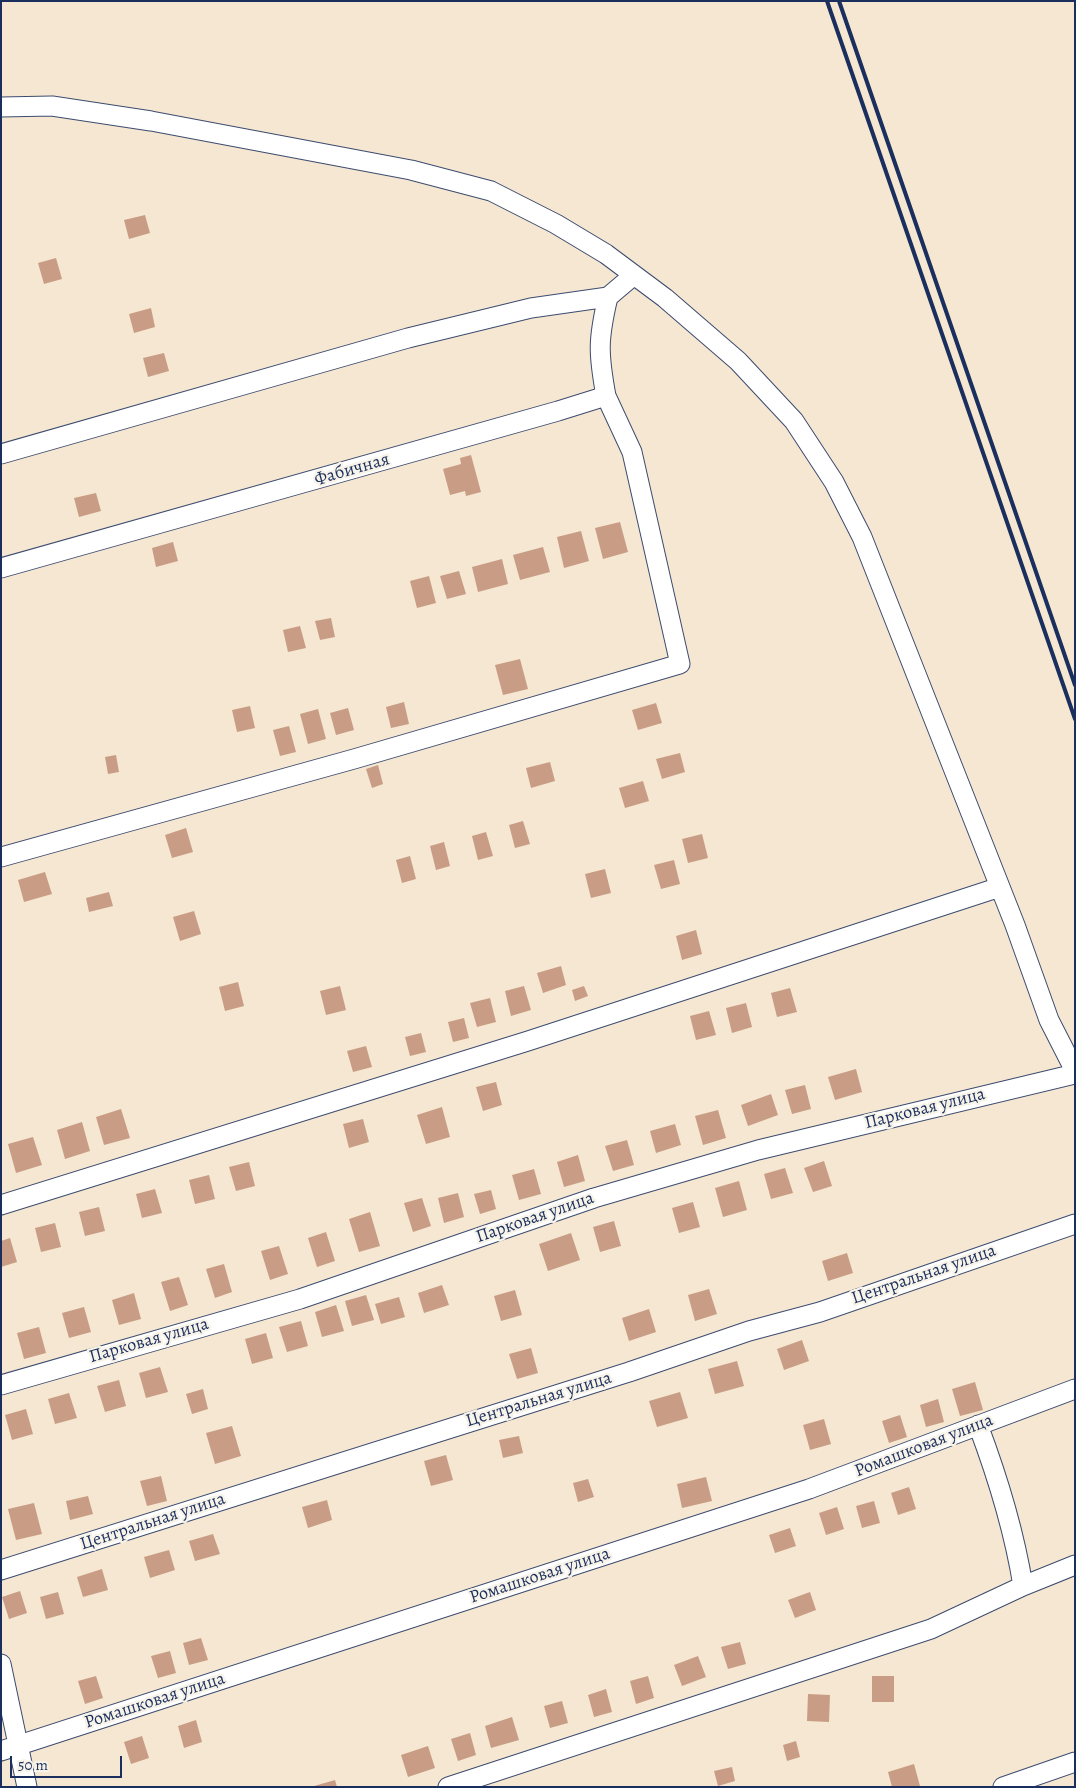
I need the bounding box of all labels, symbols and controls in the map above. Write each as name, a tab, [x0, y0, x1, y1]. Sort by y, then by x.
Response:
street label: Фабичная	[312, 449, 392, 491]
street label: Парковая улица	[863, 1084, 987, 1134]
street label: Парковая улица	[473, 1188, 597, 1248]
street label: Центральная улица	[849, 1240, 999, 1310]
street label: Парковая улица	[87, 1314, 211, 1368]
street label: Центральная улица	[464, 1368, 614, 1432]
street label: Ромашковая улица	[852, 1410, 996, 1482]
street label: Центральная улица	[78, 1488, 228, 1556]
street label: Ромашковая улица	[467, 1543, 613, 1609]
street label: Ромашковая улица	[82, 1668, 228, 1734]
scale bar	[12, 1746, 125, 1778]
text: 50 m	[18, 1755, 48, 1775]

